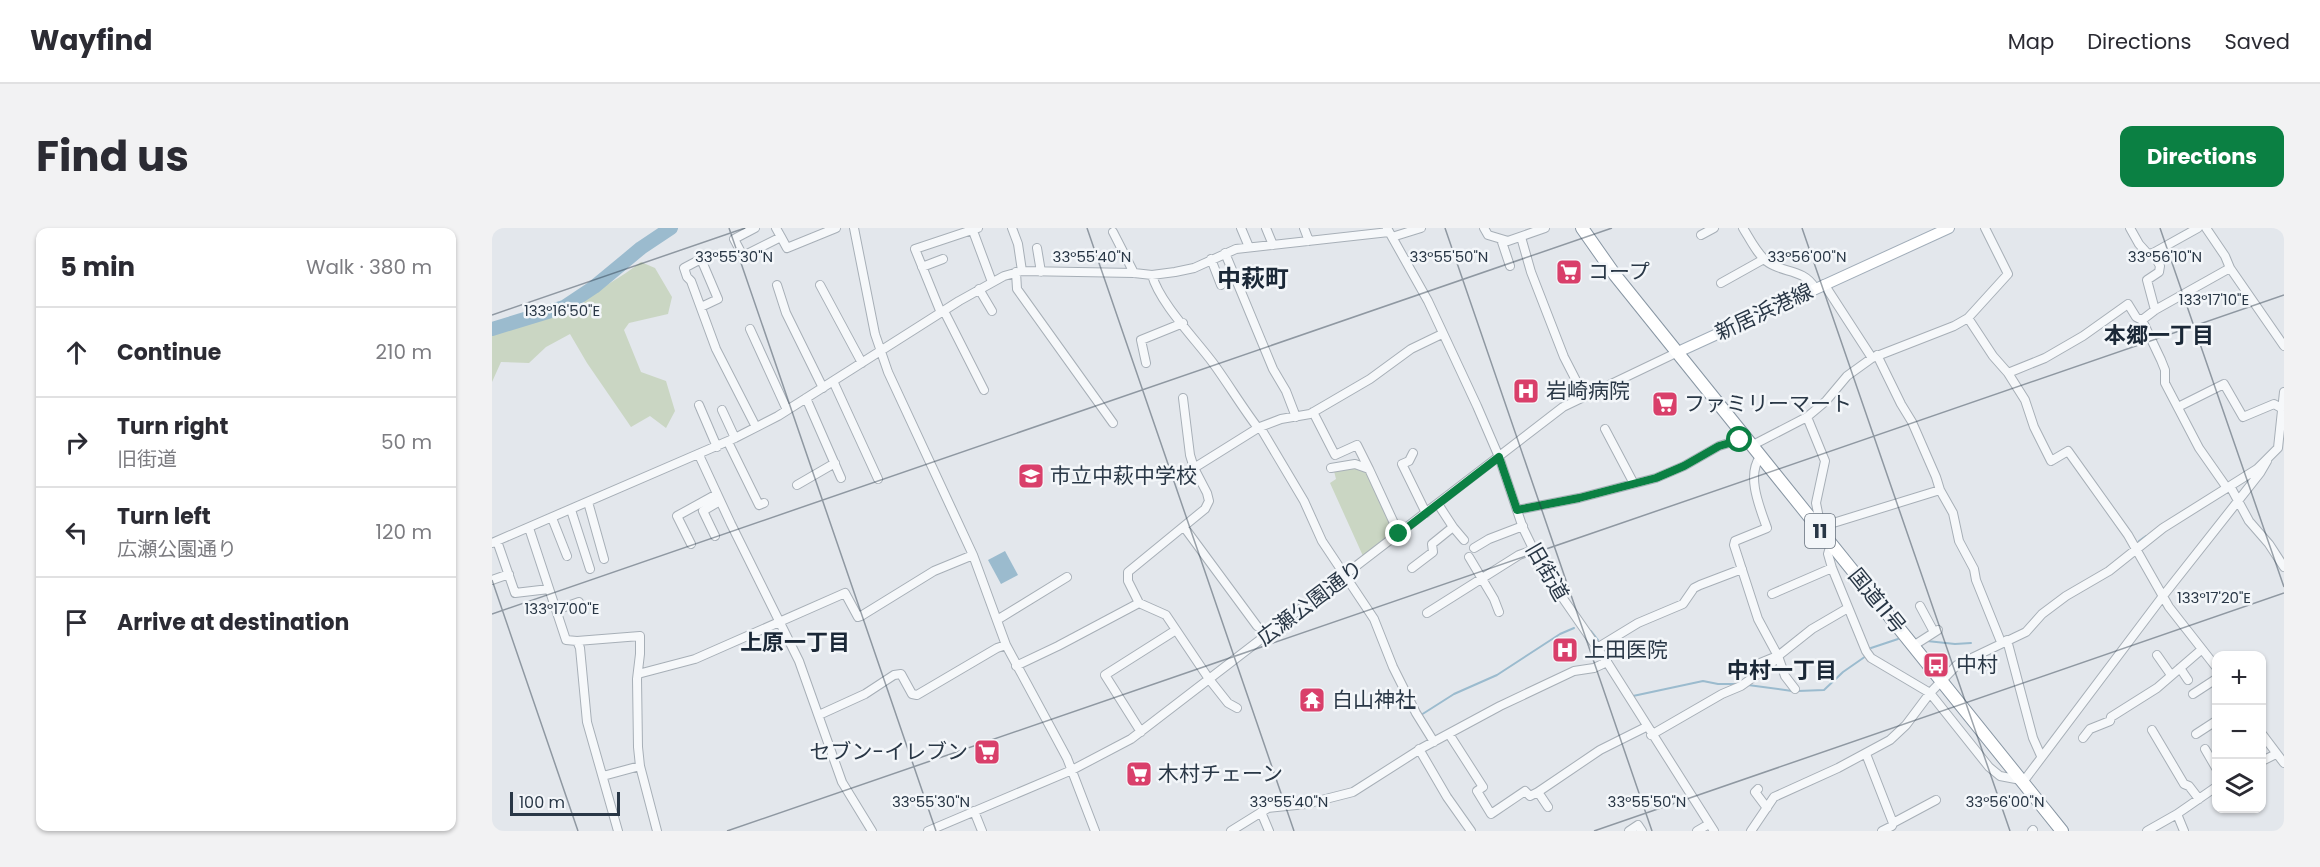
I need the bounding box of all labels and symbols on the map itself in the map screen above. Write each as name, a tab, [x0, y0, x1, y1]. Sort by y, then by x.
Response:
text: 33°55'30"N	[695, 246, 773, 267]
text: 33°55'40"N	[1053, 246, 1131, 267]
text: 33°55'50"N	[1410, 246, 1488, 267]
text: 33°56'00"N	[1768, 246, 1846, 267]
text: 33°56'10"N	[2128, 246, 2202, 267]
supermarket icon: コープ	[1554, 257, 1584, 287]
place label: コープ	[1588, 257, 1650, 286]
district label: 中萩町	[1217, 262, 1289, 295]
street label: 新居浜港線	[1710, 276, 1817, 347]
text: 133°17'10"E	[2179, 289, 2249, 310]
text: 133°16'50"E	[524, 300, 600, 321]
district label: 本郷一丁目	[2104, 320, 2214, 351]
hospital icon: 岩崎病院	[1511, 376, 1541, 406]
place label: 岩崎病院	[1546, 376, 1630, 405]
supermarket icon: ファミリーマート	[1650, 389, 1680, 419]
place label: ファミリーマート	[1684, 389, 1852, 418]
route start	[1726, 426, 1752, 452]
school or university icon: 市立中萩中学校	[1016, 461, 1046, 491]
place label: 市立中萩中学校	[1050, 461, 1197, 490]
road number: 11	[1805, 514, 1835, 548]
route end	[1385, 520, 1411, 546]
street label: 旧街道	[1519, 537, 1576, 606]
street label: 広瀬公園通り	[1251, 553, 1369, 652]
street label: 国道11号	[1842, 562, 1913, 640]
text: 133°17'20"E	[2177, 587, 2251, 608]
text: 133°17'00"E	[525, 598, 599, 619]
district label: 上原一丁目	[740, 627, 850, 658]
hospital icon: 上田医院	[1550, 635, 1580, 665]
place label: 上田医院	[1584, 635, 1668, 664]
bus stop icon: 中村	[1921, 650, 1951, 680]
place label: 中村	[1956, 650, 1998, 679]
district label: 中村一丁目	[1727, 655, 1837, 686]
temple icon: 白山神社	[1297, 685, 1327, 715]
place label: 白山神社	[1332, 685, 1416, 714]
place label: セブン-イレブン	[809, 737, 968, 766]
supermarket icon: セブン-イレブン	[972, 737, 1002, 767]
supermarket icon: 木村チェーン	[1124, 759, 1154, 789]
place label: 木村チェーン	[1158, 759, 1283, 788]
scale bar	[510, 789, 620, 816]
text: 33°55'30"N	[892, 791, 970, 812]
text: 33°55'40"N	[1250, 791, 1328, 812]
text: 33°55'50"N	[1608, 791, 1686, 812]
text: 33°56'00"N	[1966, 791, 2044, 812]

